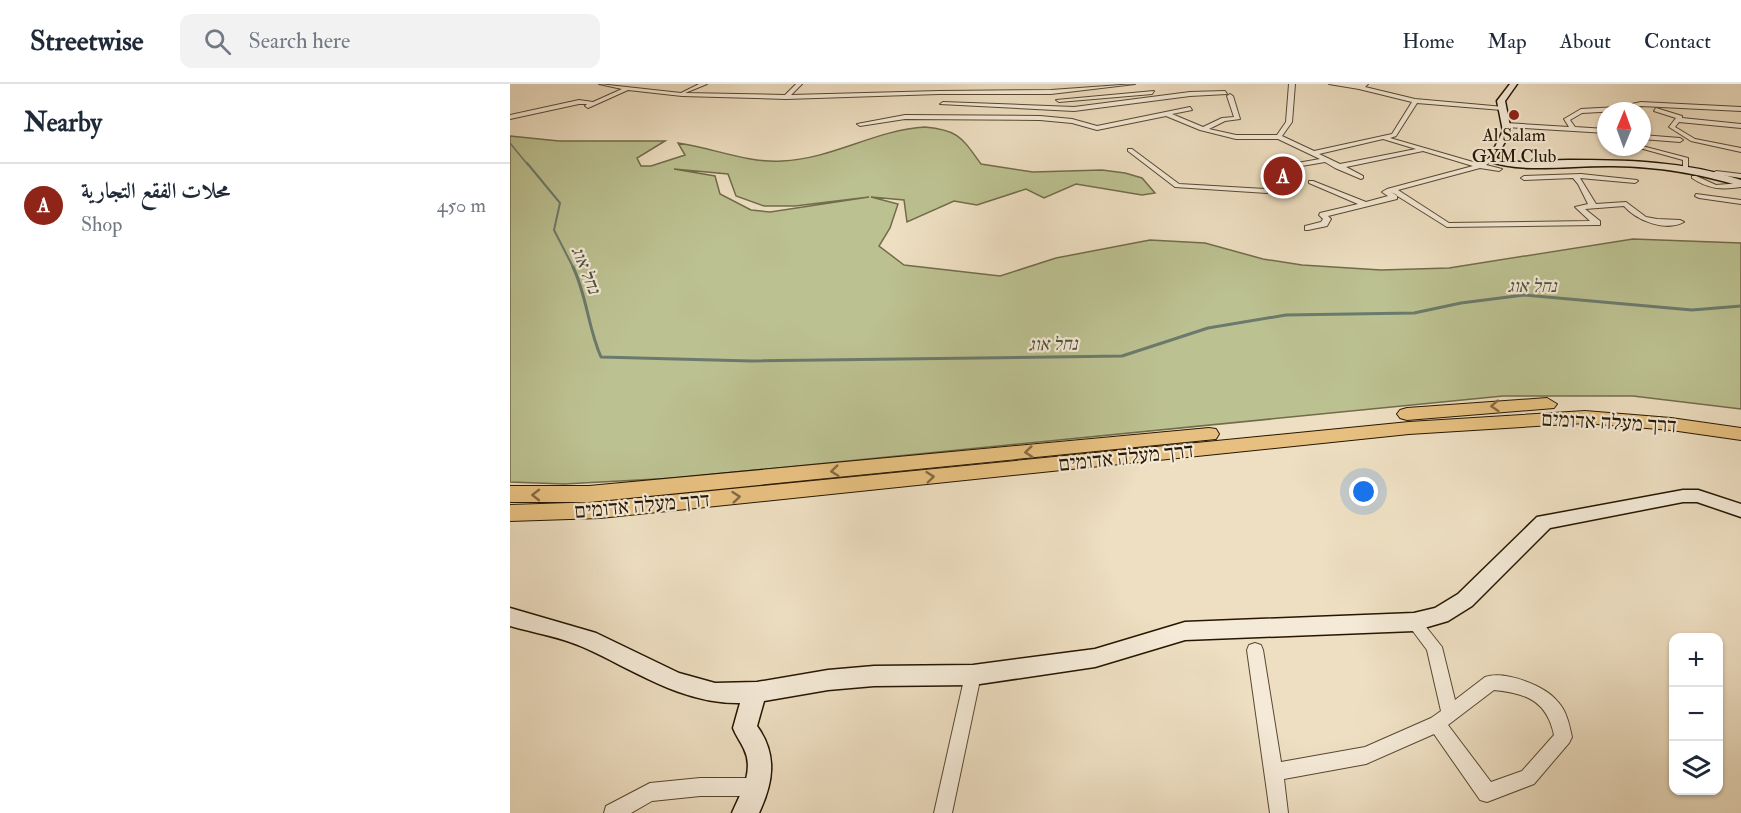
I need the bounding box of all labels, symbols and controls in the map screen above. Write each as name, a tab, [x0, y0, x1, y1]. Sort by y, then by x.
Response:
search box	[180, 14, 600, 68]
text: Streetwise	[30, 24, 144, 59]
icon: search	[201, 25, 234, 58]
text: Search here	[249, 27, 350, 55]
text: Home	[1402, 28, 1454, 55]
text: Map	[1487, 28, 1527, 55]
text: About	[1560, 28, 1611, 55]
text: Contact	[1644, 28, 1711, 55]
north arrow	[1597, 102, 1651, 156]
text: Nearby	[24, 107, 102, 139]
marker: Al Salam GYM Club	[1507, 108, 1521, 122]
place label: Al Salam GYM Club	[1472, 124, 1556, 168]
pin: A	[1264, 154, 1302, 199]
text: محلات الفقع التجارية	[81, 177, 230, 205]
text: A	[37, 193, 50, 218]
text: 450 m	[437, 193, 486, 218]
text: Shop	[81, 212, 122, 237]
water label: נחל אוג	[566, 243, 606, 299]
water label: נחל אוג	[1508, 275, 1558, 298]
water label: נחל אוג	[1028, 333, 1080, 356]
one-way arrow	[1490, 399, 1499, 412]
street label: דרך מעלה אדומים	[1541, 405, 1677, 440]
street label: דרך מעלה אדומים	[1057, 437, 1195, 478]
one-way arrow	[1024, 445, 1033, 458]
one-way arrow	[830, 464, 839, 477]
one-way arrow	[925, 471, 934, 484]
your location	[1349, 477, 1378, 506]
street label: דרך מעלה אדומים	[573, 486, 711, 525]
one-way arrow	[532, 489, 541, 501]
one-way arrow	[731, 491, 740, 504]
map controls	[1669, 633, 1723, 795]
button: +	[1669, 633, 1723, 687]
button: −	[1669, 687, 1723, 741]
button: layers	[1669, 741, 1723, 795]

